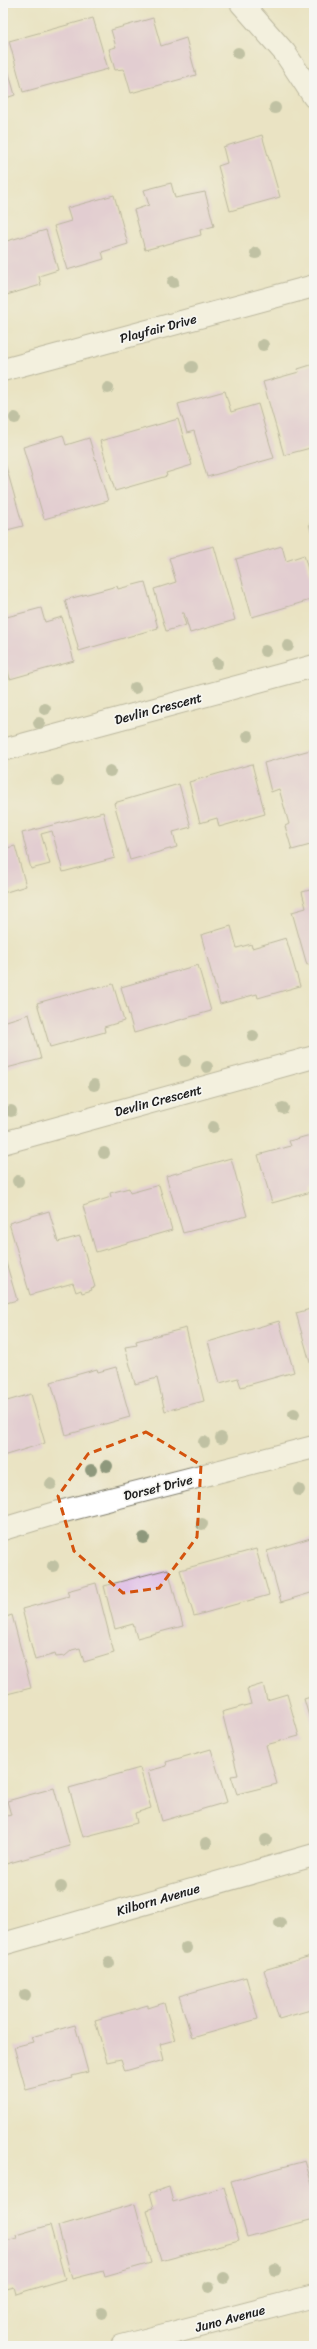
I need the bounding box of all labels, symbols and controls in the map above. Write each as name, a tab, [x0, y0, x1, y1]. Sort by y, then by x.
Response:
street label: Playfair Drive	[117, 307, 199, 350]
street label: Devlin Crescent	[112, 686, 205, 731]
street label: Devlin Crescent	[112, 1078, 205, 1123]
street label: Dorset Drive	[121, 1468, 195, 1507]
street label: Kilborn Avenue	[114, 1876, 203, 1922]
street label: Juno Avenue	[192, 2298, 268, 2339]

